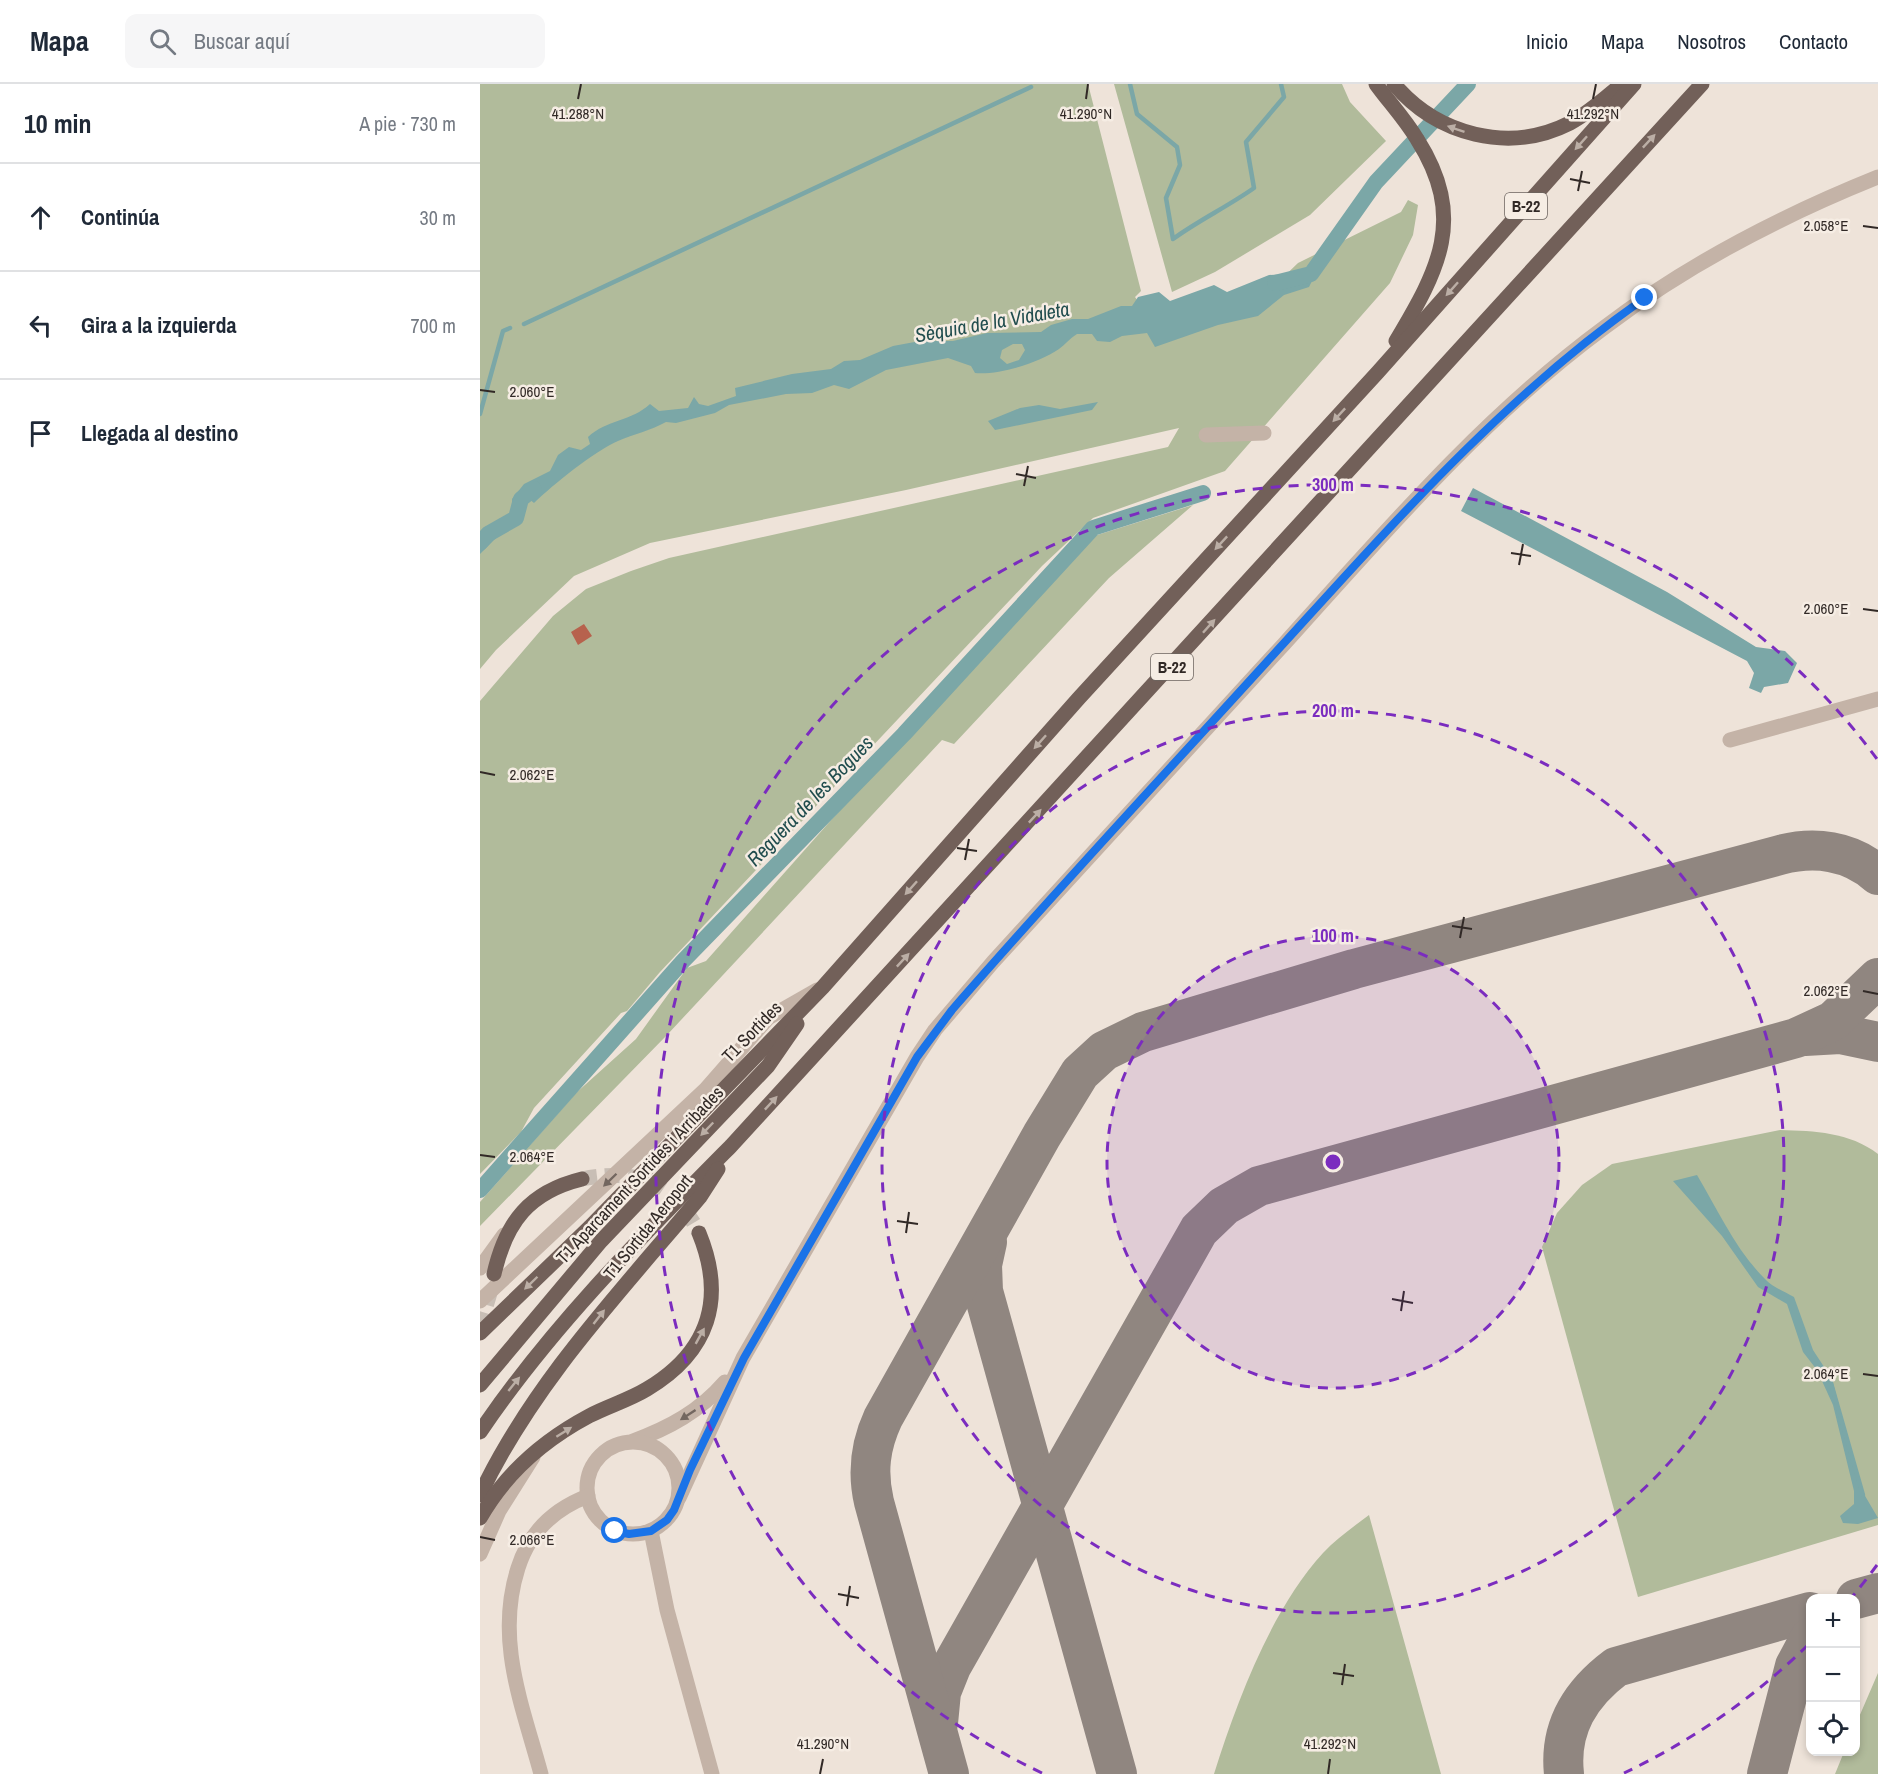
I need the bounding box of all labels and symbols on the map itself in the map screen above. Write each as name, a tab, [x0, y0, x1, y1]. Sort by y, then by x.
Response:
text: 41.288°N	[552, 103, 604, 124]
text: 41.290°N	[1060, 103, 1112, 124]
text: 41.292°N	[1567, 103, 1619, 124]
one-way arrow	[1447, 123, 1465, 133]
one-way arrow	[1642, 134, 1656, 149]
one-way arrow	[1574, 136, 1588, 151]
road number: B-22	[1505, 193, 1547, 219]
text: 2.058°E	[1804, 215, 1849, 236]
one-way arrow	[1446, 281, 1459, 296]
route end	[1631, 284, 1657, 310]
water label: Sèquia de la Vidaleta	[913, 295, 1071, 348]
text: 2.060°E	[510, 381, 555, 402]
one-way arrow	[1332, 407, 1346, 422]
text: 300 m	[1312, 472, 1354, 497]
one-way arrow	[1215, 535, 1228, 550]
text: 2.060°E	[1804, 598, 1849, 619]
one-way arrow	[1202, 619, 1215, 634]
road number: B-22	[1151, 654, 1193, 680]
text: 200 m	[1312, 698, 1354, 723]
water label: Reguera de les Bogues	[740, 730, 879, 872]
one-way arrow	[1034, 734, 1047, 749]
text: 2.062°E	[510, 764, 555, 785]
one-way arrow	[1028, 809, 1042, 824]
one-way arrow	[904, 880, 918, 895]
text: 100 m	[1312, 923, 1354, 948]
one-way arrow	[896, 953, 909, 968]
text: 2.062°E	[1804, 980, 1849, 1001]
street label: T1 Sortides	[716, 996, 787, 1068]
street label: T1 Aparcament Sortides i Arribades	[550, 1080, 729, 1269]
one-way arrow	[764, 1096, 778, 1111]
one-way arrow	[700, 1122, 714, 1136]
text: 2.064°E	[510, 1146, 555, 1167]
centre of rings	[1323, 1152, 1343, 1172]
street label: T1 Sortida Aeroport	[597, 1169, 698, 1285]
one-way arrow	[603, 1172, 617, 1186]
one-way arrow	[524, 1276, 539, 1290]
one-way arrow	[593, 1309, 606, 1325]
one-way arrow	[695, 1327, 705, 1344]
text: 2.064°E	[1804, 1363, 1849, 1384]
one-way arrow	[507, 1377, 520, 1392]
one-way arrow	[681, 1409, 697, 1421]
one-way arrow	[556, 1427, 572, 1438]
route start	[601, 1517, 627, 1543]
text: 2.066°E	[510, 1529, 555, 1550]
text: 41.290°N	[797, 1733, 849, 1754]
text: 41.292°N	[1304, 1733, 1356, 1754]

